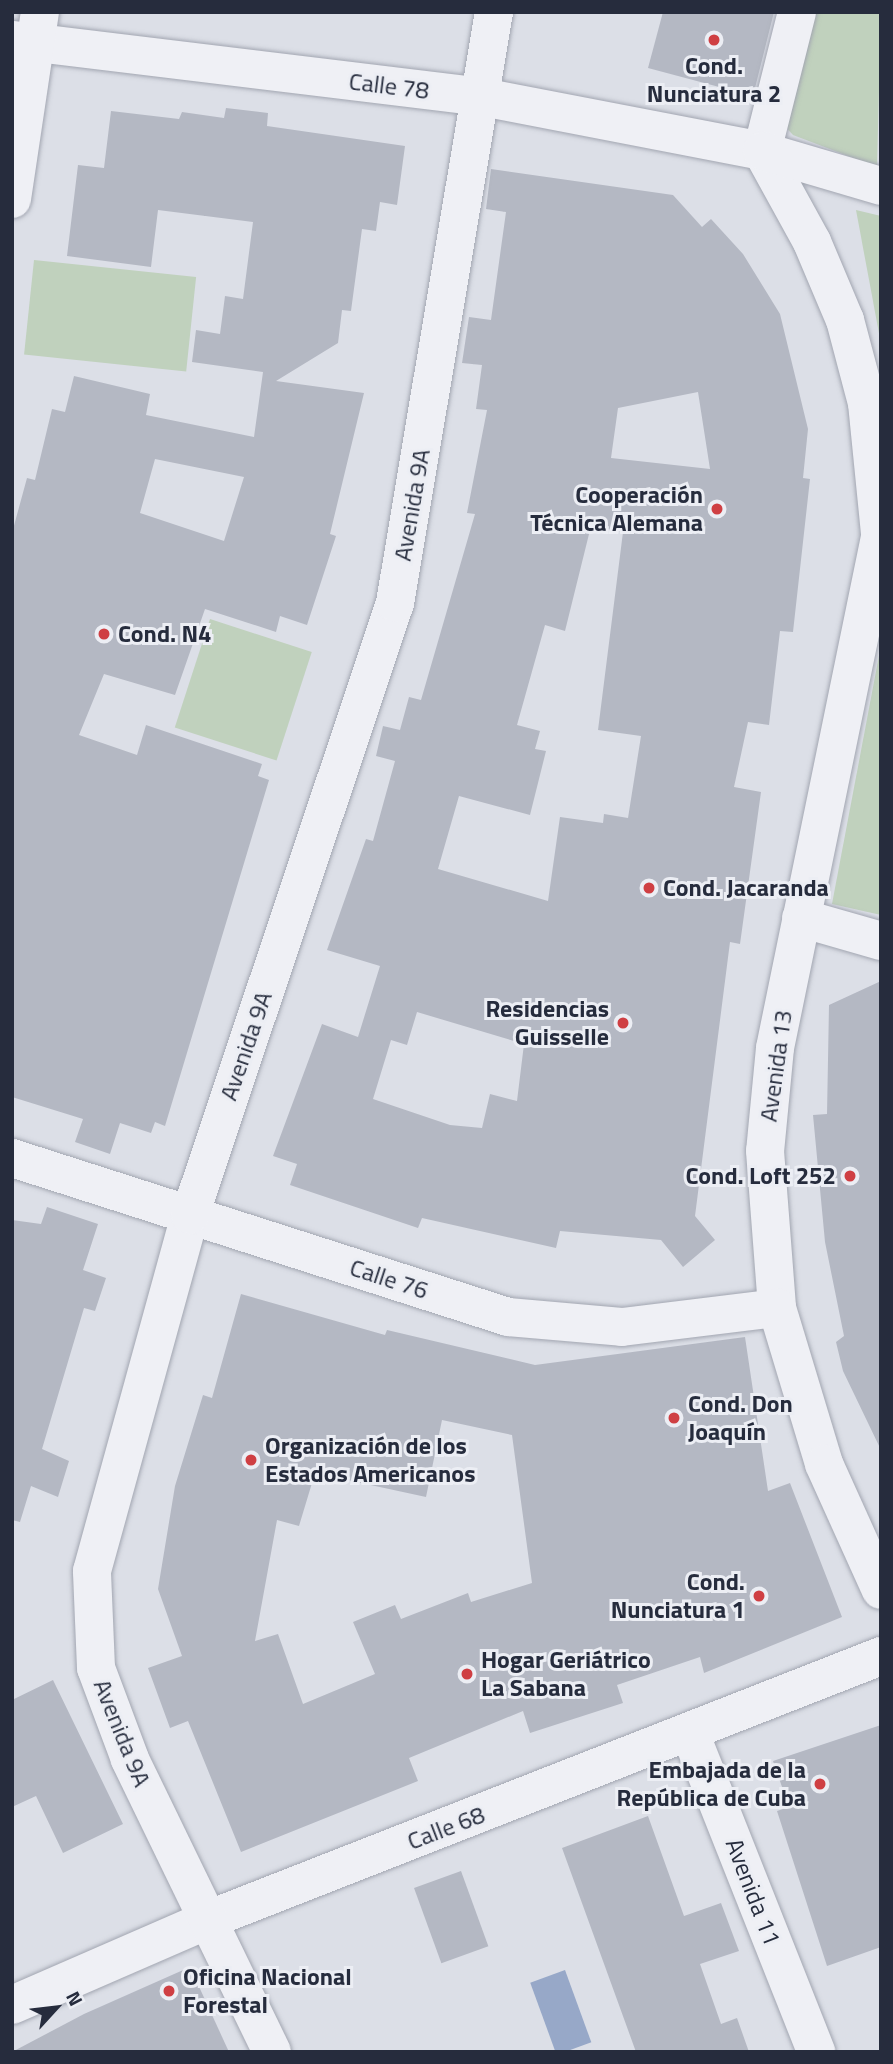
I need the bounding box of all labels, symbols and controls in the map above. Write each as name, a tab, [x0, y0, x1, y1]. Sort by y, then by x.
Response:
marker: Cond. Nunciatura 2	[706, 32, 722, 48]
place label: Cond. Nunciatura 2	[647, 52, 781, 108]
street label: Calle 78	[347, 67, 431, 105]
street label: Avenida 9A	[388, 447, 436, 563]
place label: Cooperación Técnica Alemana	[530, 481, 703, 537]
marker: Cooperación Técnica Alemana	[709, 501, 725, 517]
place label: Cond. N4	[118, 620, 212, 648]
marker: Cond. N4	[96, 626, 112, 642]
place label: Cond. Jacaranda	[663, 874, 829, 902]
marker: Cond. Jacaranda	[641, 880, 657, 896]
street label: Avenida 9A	[214, 988, 278, 1104]
place label: Residencias Guisselle	[485, 995, 609, 1051]
street label: Avenida 13	[754, 1008, 798, 1124]
marker: Residencias Guisselle	[615, 1015, 631, 1031]
place label: Cond. Loft 252	[686, 1162, 836, 1190]
marker: Cond. Loft 252	[842, 1168, 858, 1184]
street label: Calle 76	[346, 1253, 432, 1305]
place label: Cond. Don Joaquín	[688, 1390, 793, 1446]
marker: Cond. Don Joaquín	[666, 1410, 682, 1426]
place label: Organización de los Estados Americanos	[265, 1432, 475, 1488]
marker: Organización de los Estados Americanos	[243, 1452, 259, 1468]
place label: Cond. Nunciatura 1	[611, 1568, 745, 1624]
marker: Cond. Nunciatura 1	[751, 1588, 767, 1604]
place label: Hogar Geriátrico La Sabana	[481, 1646, 651, 1702]
marker: Hogar Geriátrico La Sabana	[459, 1666, 475, 1682]
street label: Avenida 9A	[87, 1675, 157, 1791]
place label: Embajada de la República de Cuba	[617, 1756, 806, 1812]
marker: Embajada de la República de Cuba	[812, 1776, 828, 1792]
street label: Calle 68	[403, 1800, 489, 1856]
street label: Avenida 11	[719, 1834, 787, 1950]
place label: Oficina Nacional Forestal	[183, 1963, 352, 2019]
north arrow	[21, 1973, 91, 2043]
marker: Oficina Nacional Forestal	[161, 1983, 177, 1999]
text: N	[59, 1986, 91, 2011]

